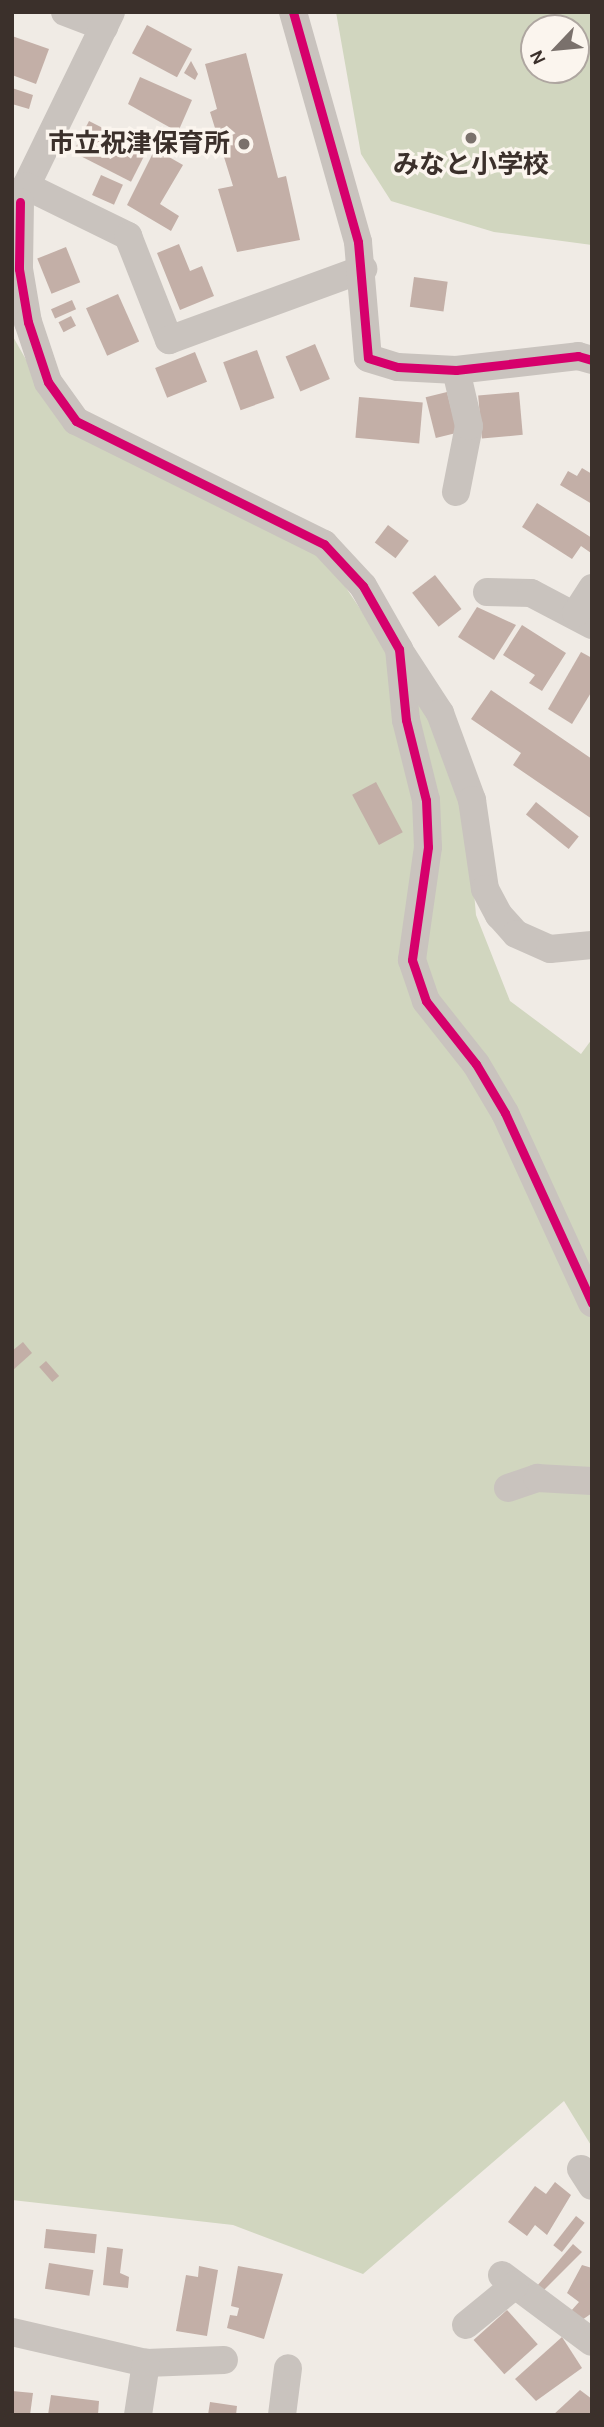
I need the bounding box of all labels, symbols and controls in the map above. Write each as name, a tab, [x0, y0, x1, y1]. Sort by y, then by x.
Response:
north arrow	[520, 14, 590, 84]
text: N	[525, 46, 551, 68]
place label: 市立祝津保育所	[48, 128, 230, 160]
marker: みなと小学校	[463, 130, 479, 146]
marker: 市立祝津保育所	[236, 136, 252, 152]
place label: みなと小学校	[393, 149, 549, 181]

